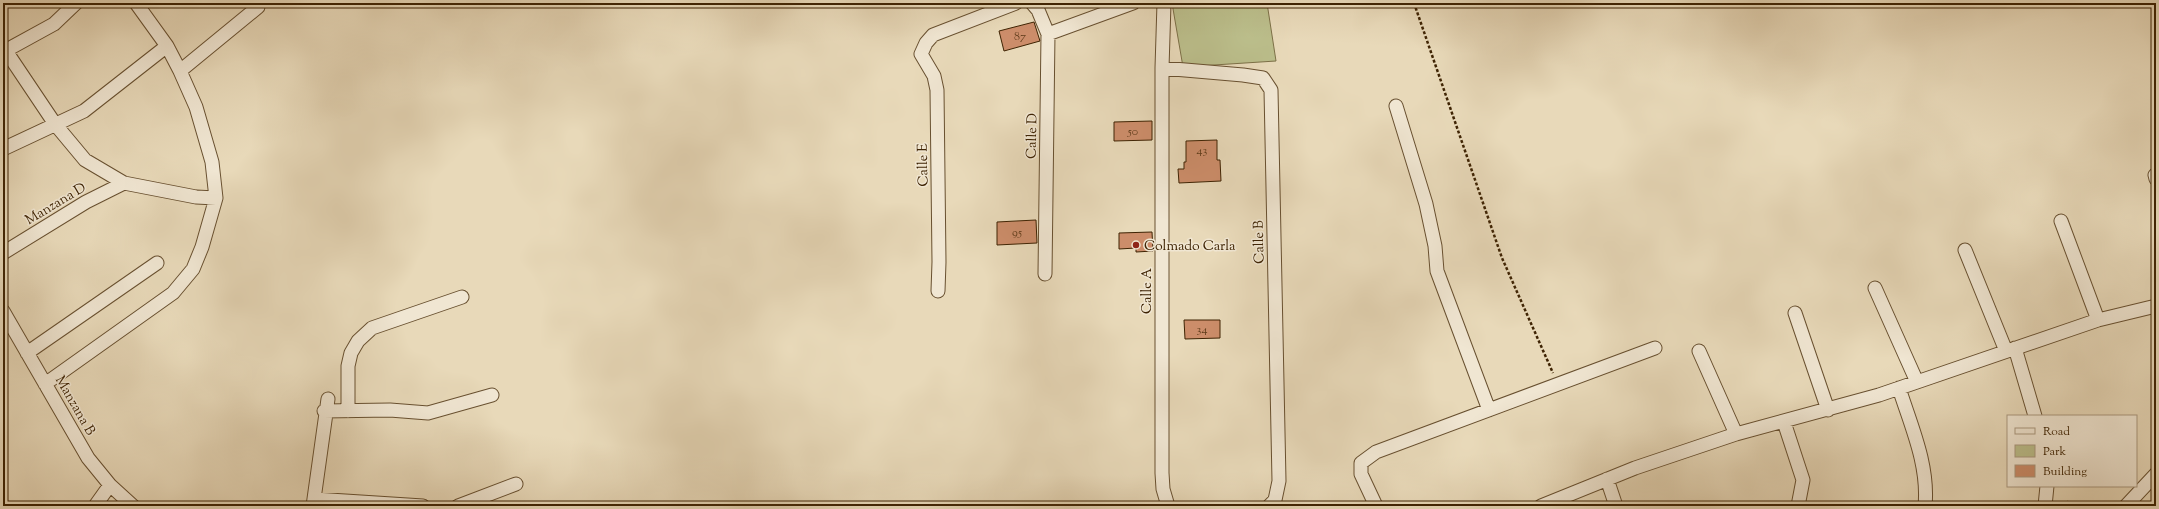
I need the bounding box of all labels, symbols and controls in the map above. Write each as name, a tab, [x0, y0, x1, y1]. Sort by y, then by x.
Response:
house number: 87	[1014, 28, 1026, 46]
street label: Calle D	[1023, 113, 1043, 159]
house number: 50	[1127, 123, 1138, 141]
house number: 43	[1197, 142, 1208, 160]
street label: Calle E	[914, 143, 934, 187]
street label: Manzana D	[22, 179, 90, 231]
street label: Calle B	[1250, 220, 1270, 264]
house number: 95	[1012, 224, 1022, 242]
place label: Colmado Carla	[1144, 237, 1236, 257]
marker: Colmado Carla	[1131, 240, 1141, 250]
street label: Calle A	[1138, 267, 1158, 314]
house number: 34	[1197, 321, 1207, 339]
street label: Manzana B	[49, 372, 99, 440]
legend	[2007, 415, 2137, 487]
text: Road	[2043, 423, 2070, 441]
text: Park	[2043, 443, 2066, 461]
text: Building	[2043, 463, 2087, 481]

